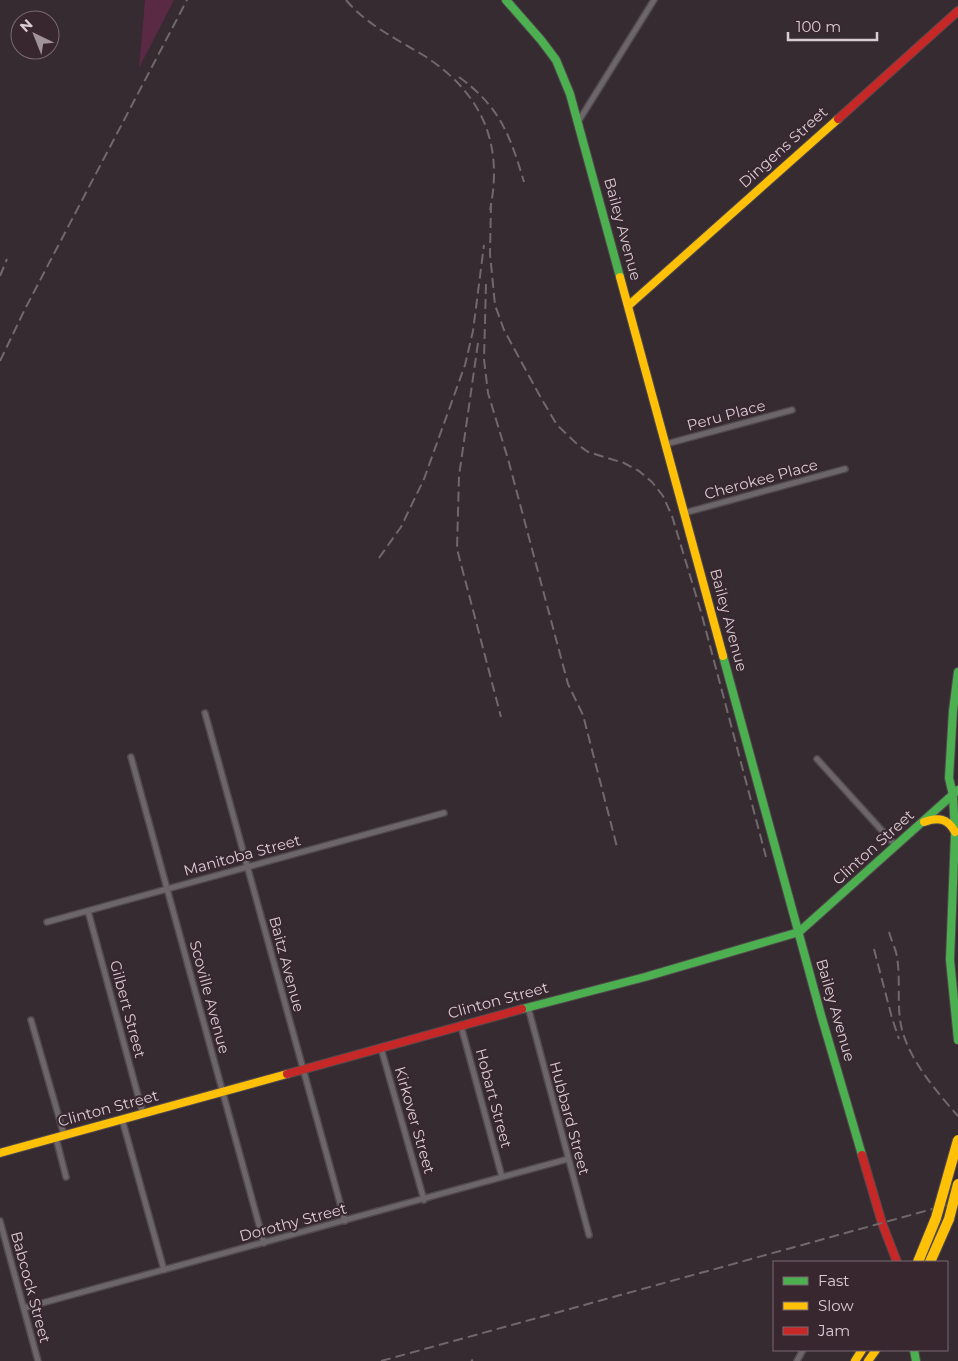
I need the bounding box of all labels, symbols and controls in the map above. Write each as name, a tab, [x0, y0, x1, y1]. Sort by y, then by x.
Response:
north arrow	[10, 10, 60, 60]
scale bar	[788, 10, 877, 42]
text: N	[16, 15, 36, 36]
text: 100 m	[796, 17, 841, 36]
street label: Dingens Street	[735, 102, 831, 192]
street label: Bailey Avenue	[600, 175, 646, 283]
street label: Peru Place	[685, 395, 767, 435]
street label: Cherokee Place	[702, 455, 820, 503]
street label: Bailey Avenue	[706, 566, 752, 674]
street label: Clinton Street	[828, 805, 918, 889]
street label: Manitoba Street	[181, 830, 303, 880]
street label: Baitz Avenue	[265, 914, 309, 1014]
street label: Scoville Avenue	[186, 938, 234, 1056]
street label: Bailey Avenue	[812, 956, 860, 1064]
street label: Gilbert Street	[106, 958, 150, 1060]
street label: Clinton Street	[446, 977, 550, 1023]
street label: Hobart Street	[472, 1046, 516, 1150]
street label: Hubbard Street	[546, 1059, 594, 1177]
street label: Kirkover Street	[391, 1064, 439, 1176]
street label: Clinton Street	[56, 1085, 160, 1131]
street label: Dorothy Street	[237, 1199, 349, 1245]
street label: Babcock Street	[7, 1229, 55, 1345]
legend	[773, 1261, 948, 1351]
text: Fast	[818, 1271, 849, 1290]
text: Slow	[818, 1296, 854, 1315]
text: Jam	[817, 1321, 850, 1340]

